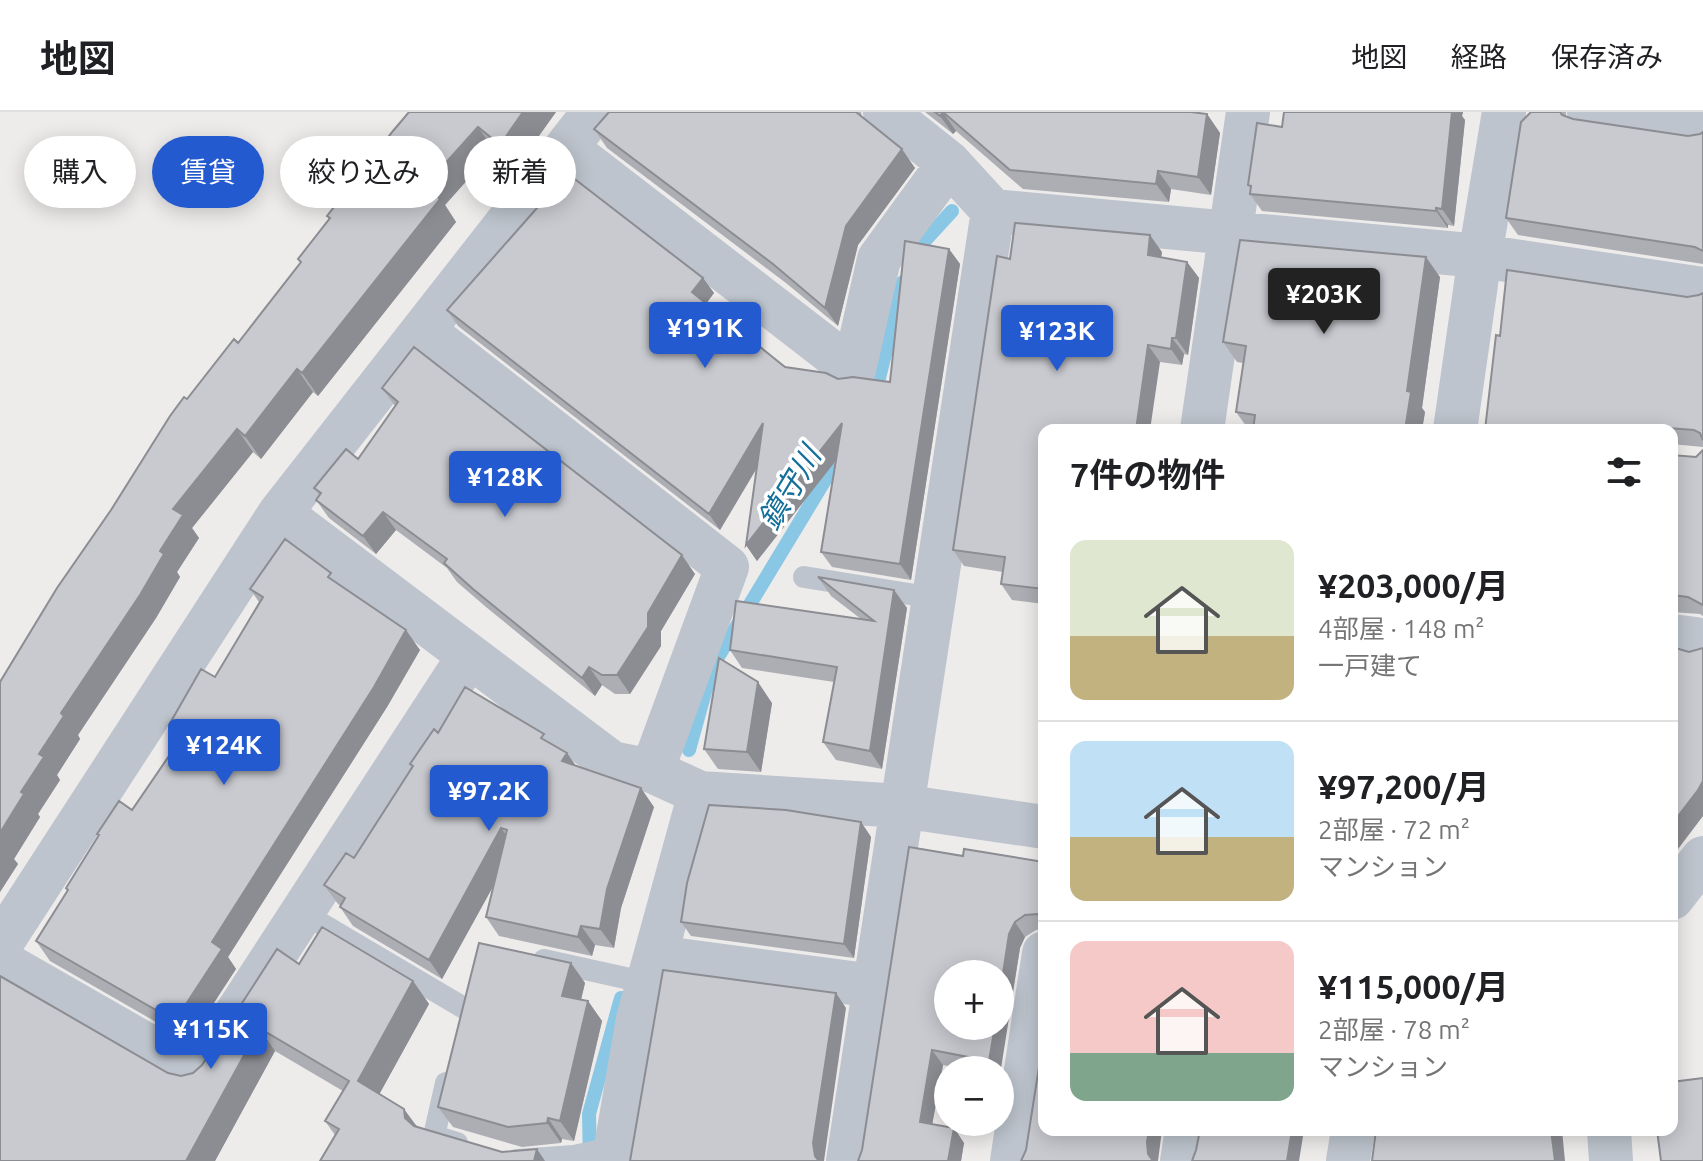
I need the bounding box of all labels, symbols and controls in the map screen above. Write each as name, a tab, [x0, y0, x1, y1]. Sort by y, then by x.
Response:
text: 地図	[40, 37, 116, 79]
text: 地図	[1351, 41, 1407, 72]
text: 経路	[1451, 41, 1507, 72]
text: 保存済み	[1551, 41, 1663, 72]
chip: 購入	[24, 136, 136, 208]
chip: 賃貸	[152, 136, 264, 208]
chip: 絞り込み	[280, 136, 448, 208]
chip: 新着	[464, 136, 576, 208]
pin: ¥203K	[1268, 268, 1380, 336]
text: ¥203K	[1286, 279, 1362, 308]
pin: ¥191K	[649, 302, 761, 370]
pin: ¥123K	[1001, 305, 1113, 373]
text: ¥191K	[667, 313, 743, 342]
text: ¥123K	[1019, 316, 1095, 345]
water label: 鎮守川	[751, 438, 828, 535]
icon: filters	[1602, 450, 1646, 494]
pin: ¥128K	[449, 451, 561, 519]
text: 7件の物件	[1070, 455, 1225, 493]
text: ¥128K	[467, 462, 543, 491]
text: ¥203,000/月	[1318, 566, 1509, 604]
icon: home	[1134, 572, 1230, 668]
text: 4部屋 · 148 m²	[1318, 614, 1485, 643]
text: 一戸建て	[1318, 651, 1422, 680]
pin: ¥124K	[168, 719, 280, 787]
text: ¥124K	[186, 730, 262, 759]
pin: ¥97.2K	[424, 765, 554, 833]
text: ¥97,200/月	[1318, 767, 1490, 805]
icon: home	[1134, 773, 1230, 869]
text: ¥97.2K	[448, 776, 530, 805]
text: 2部屋 · 72 m²	[1318, 815, 1470, 844]
text: マンション	[1318, 852, 1448, 881]
map controls	[934, 960, 1014, 1136]
button: +	[934, 960, 1014, 1040]
text: ¥115,000/月	[1318, 967, 1509, 1005]
icon: home	[1134, 973, 1230, 1069]
pin: ¥115K	[155, 1003, 267, 1071]
text: ¥115K	[173, 1014, 249, 1043]
text: 2部屋 · 78 m²	[1318, 1015, 1470, 1044]
text: マンション	[1318, 1052, 1448, 1081]
button: −	[934, 1056, 1014, 1136]

